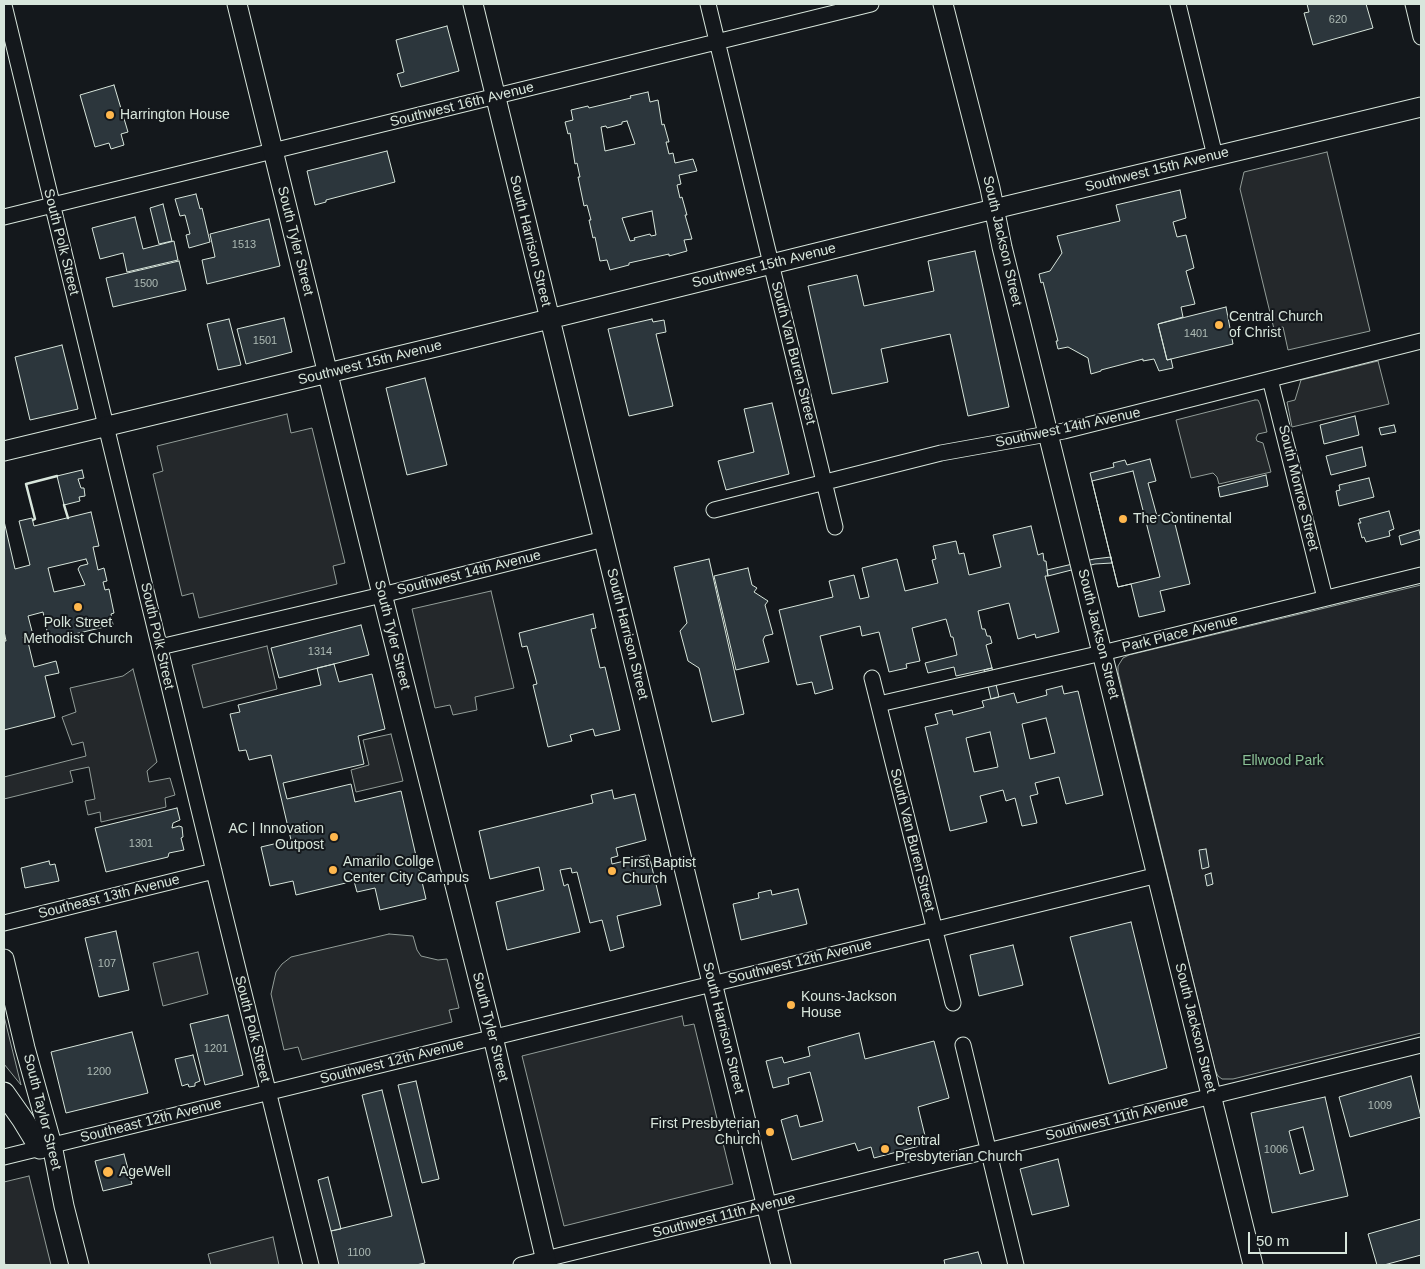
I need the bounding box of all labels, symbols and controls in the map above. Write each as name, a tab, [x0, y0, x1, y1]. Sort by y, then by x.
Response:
house number: 620	[1329, 13, 1347, 27]
street label: Southwest 16th Avenue	[388, 79, 536, 131]
place label: Harrington House	[120, 107, 230, 123]
marker: Harrington House	[104, 109, 116, 121]
street label: Southwest 15th Avenue	[1083, 144, 1231, 196]
street label: South Harrison Street	[506, 174, 554, 308]
street label: South Jackson Street	[979, 174, 1025, 308]
street label: South Tyler Street	[273, 185, 317, 297]
street label: South Polk Street	[40, 187, 82, 297]
house number: 1513	[232, 238, 256, 252]
street label: Southwest 15th Avenue	[690, 240, 838, 292]
house number: 1500	[134, 277, 158, 291]
street label: South Van Buren Street	[767, 280, 819, 426]
place label: Central Church of Christ	[1229, 309, 1323, 342]
marker: Central Church of Christ	[1213, 319, 1225, 331]
house number: 1401	[1184, 327, 1208, 341]
house number: 1501	[253, 334, 277, 348]
street label: Southwest 15th Avenue	[296, 337, 444, 389]
street label: Southwest 14th Avenue	[994, 404, 1142, 452]
street label: South Monroe Street	[1274, 423, 1322, 553]
place label: The Continental	[1133, 511, 1232, 527]
marker: The Continental	[1117, 513, 1129, 525]
street label: Southwest 14th Avenue	[395, 547, 543, 599]
street label: South Harrison Street	[603, 567, 651, 701]
street label: South Jackson Street	[1074, 567, 1122, 701]
street label: South Tyler Street	[370, 579, 414, 691]
street label: South Polk Street	[137, 581, 177, 691]
marker: Polk Street Methodist Church	[72, 601, 84, 613]
street label: Park Place Avenue	[1120, 611, 1240, 657]
place label: Polk Street Methodist Church	[23, 615, 133, 648]
house number: 1314	[308, 645, 332, 659]
park label: Ellwood Park	[1242, 753, 1324, 769]
street label: South Van Buren Street	[886, 767, 938, 913]
place label: AC | Innovation Outpost	[229, 821, 324, 854]
marker: AC | Innovation Outpost	[328, 831, 340, 843]
house number: 1301	[129, 837, 153, 851]
place label: Amarilo Collge Center City Campus	[343, 854, 469, 886]
place label: First Baptist Church	[622, 855, 696, 888]
marker: Amarilo Collge Center City Campus	[327, 864, 339, 876]
marker: First Baptist Church	[606, 865, 618, 877]
street label: Southeast 13th Avenue	[36, 871, 182, 923]
street label: Southwest 12th Avenue	[726, 936, 874, 988]
house number: 107	[98, 957, 116, 971]
street label: South Harrison Street	[699, 961, 747, 1095]
street label: South Jackson Street	[1171, 961, 1219, 1095]
street label: South Tyler Street	[468, 971, 512, 1083]
street label: South Polk Street	[231, 974, 273, 1084]
place label: Kouns-Jackson House	[801, 989, 897, 1022]
marker: Kouns-Jackson House	[785, 999, 797, 1011]
street label: Southwest 12th Avenue	[318, 1036, 466, 1088]
house number: 1201	[204, 1042, 228, 1056]
street label: South Taylor Street	[19, 1052, 65, 1172]
house number: 1200	[87, 1065, 111, 1079]
street label: Southwest 11th Avenue	[1044, 1093, 1190, 1145]
street label: Southeast 12th Avenue	[78, 1095, 224, 1147]
house number: 1009	[1368, 1099, 1392, 1113]
place label: First Presbyterian Church	[650, 1116, 760, 1148]
marker: First Presbyterian Church	[764, 1126, 776, 1138]
place label: Central Presbyterian Church	[895, 1133, 1023, 1166]
marker: Central Presbyterian Church	[879, 1143, 891, 1155]
house number: 1006	[1264, 1143, 1288, 1157]
place label: AgeWell	[119, 1164, 171, 1180]
marker: AgeWell	[101, 1165, 115, 1179]
street label: Southwest 11th Avenue	[651, 1190, 797, 1242]
scale bar	[1250, 1222, 1349, 1254]
text: 50 m	[1256, 1232, 1289, 1249]
house number: 1100	[347, 1246, 371, 1260]

